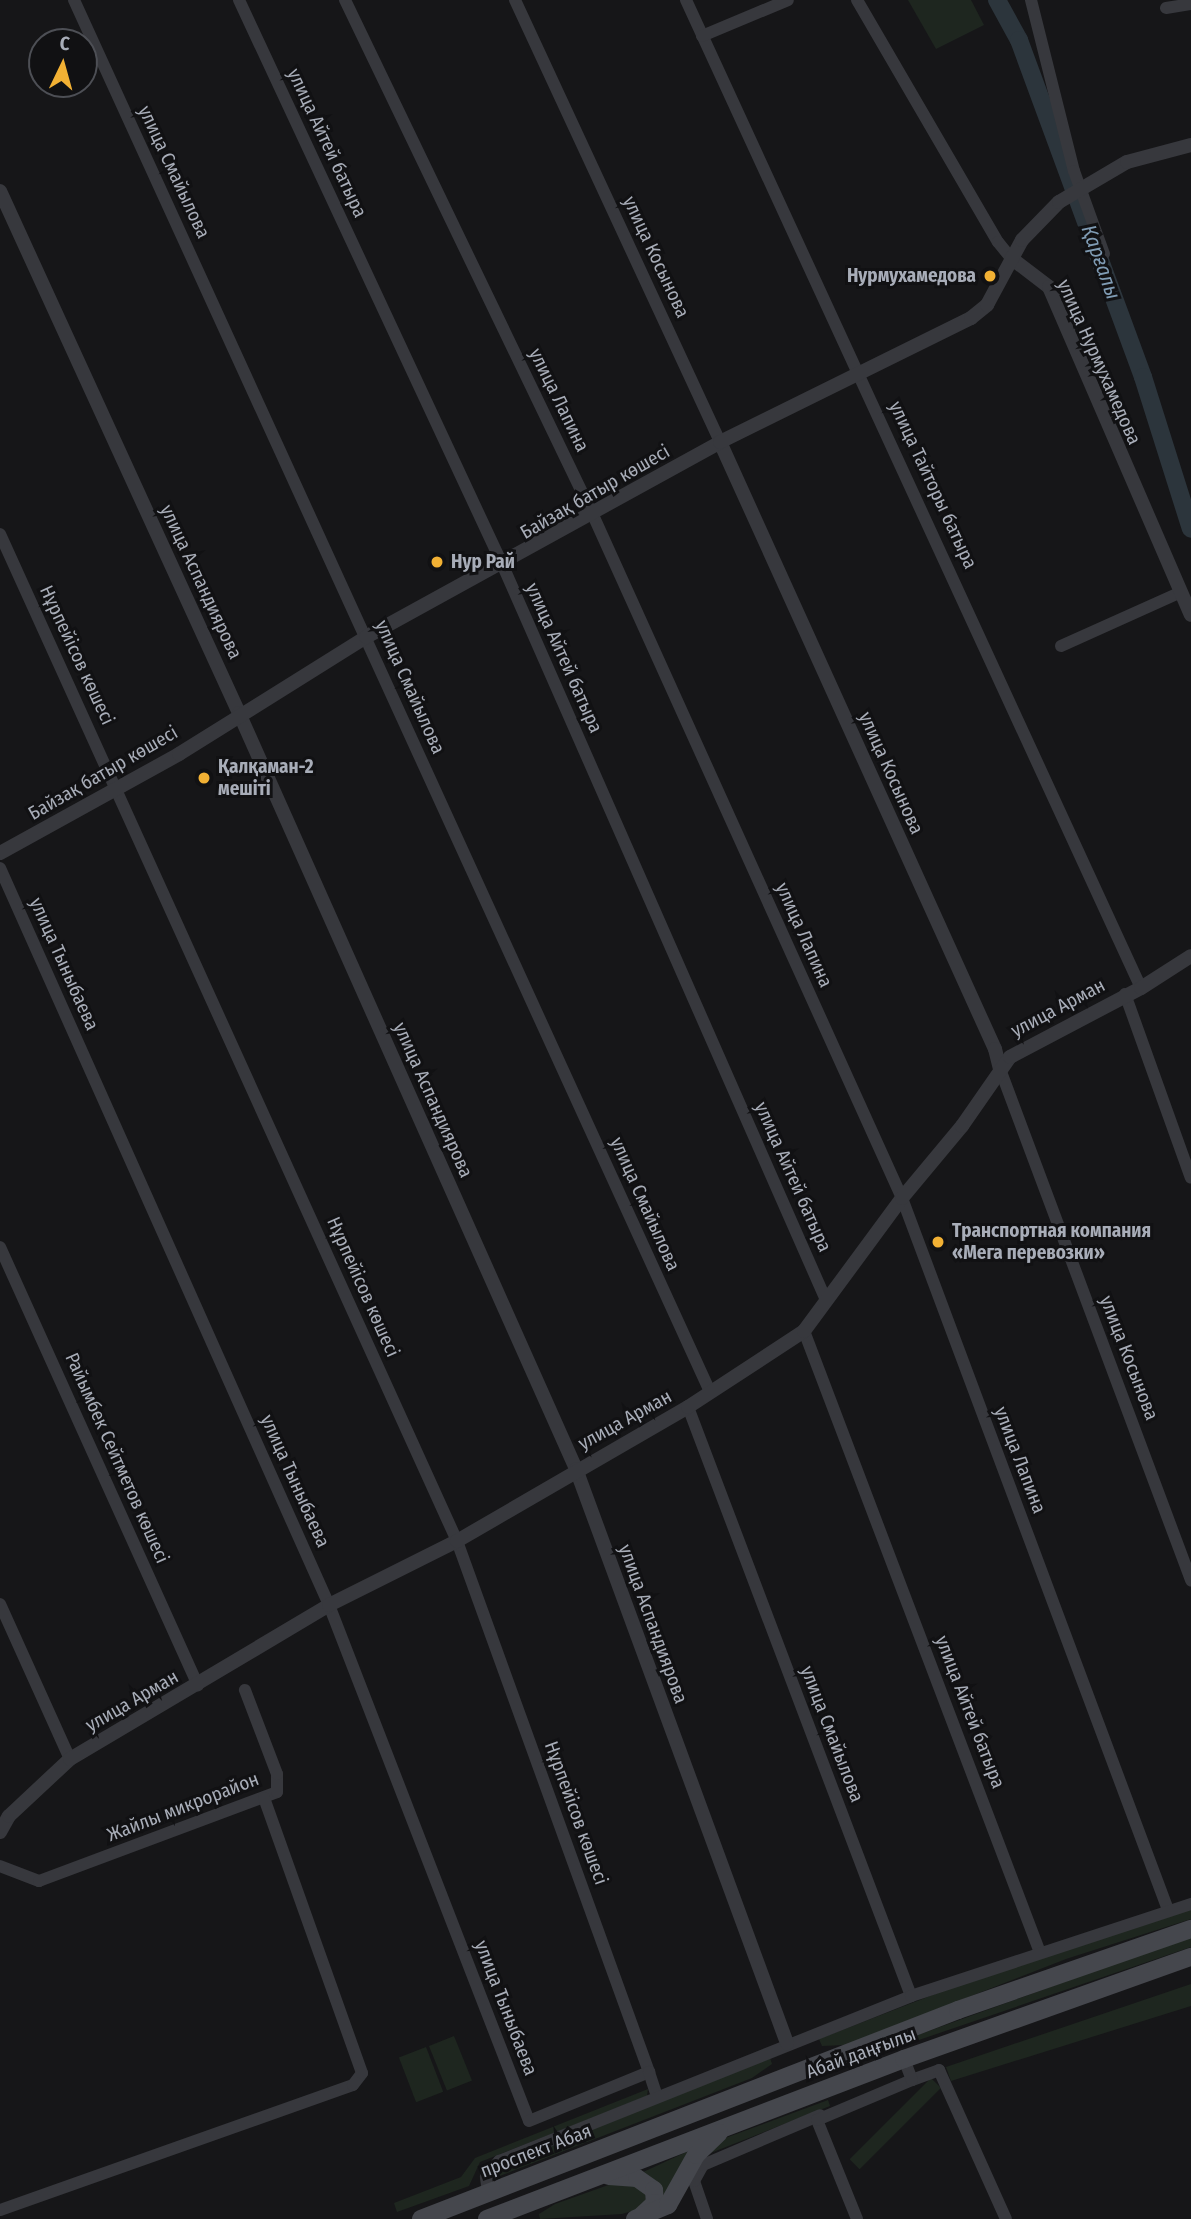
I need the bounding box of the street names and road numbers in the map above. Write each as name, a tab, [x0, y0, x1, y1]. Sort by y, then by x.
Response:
street label: улица Айтей батыра	[282, 65, 372, 221]
street label: улица Смайылова	[133, 102, 215, 242]
street label: улица Косынова	[618, 193, 694, 321]
street label: улица Нурмухамедова	[1052, 276, 1146, 448]
street label: улица Лапина	[524, 345, 594, 455]
street label: улица Тайторы батыра	[884, 398, 982, 572]
street label: Байзақ батыр көшесі	[516, 440, 674, 544]
street label: улица Аспандиярова	[155, 501, 247, 663]
street label: улица Айтей батыра	[521, 579, 607, 737]
street label: Нұрпейісов көшесі	[35, 582, 119, 728]
street label: улица Смайылова	[370, 617, 450, 757]
street label: улица Косынова	[854, 708, 928, 838]
street label: Байзақ батыр көшесі	[24, 721, 182, 825]
street label: улица Лапина	[771, 879, 837, 991]
street label: улица Тыныбаева	[25, 894, 103, 1034]
street label: улица Арман	[1007, 974, 1109, 1042]
street label: улица Аспандиярова	[388, 1019, 478, 1181]
street label: улица Айтей батыра	[750, 1098, 836, 1256]
street label: улица Смайылова	[605, 1134, 685, 1274]
street label: Нұрпейісов көшесі	[322, 1213, 404, 1361]
street label: улица Косынова	[1095, 1293, 1163, 1423]
street label: Райымбек Сейтметов көшесі	[60, 1349, 174, 1567]
street label: улица Арман	[574, 1385, 676, 1455]
street label: улица Лапина	[989, 1404, 1051, 1516]
street label: улица Тыныбаева	[256, 1411, 334, 1551]
street label: улица Аспандиярова	[614, 1541, 692, 1707]
street label: улица Айтей батыра	[930, 1632, 1010, 1792]
street label: улица Смайылова	[796, 1663, 868, 1805]
street label: улица Арман	[82, 1665, 182, 1737]
street label: Нұрпейісов көшесі	[539, 1738, 613, 1888]
street label: Жайлы микрорайон	[104, 1768, 262, 1846]
street label: улица Тыныбаева	[470, 1937, 542, 2079]
street label: Абай даңғылы	[803, 2023, 919, 2083]
street label: проспект Абая	[477, 2119, 595, 2183]

